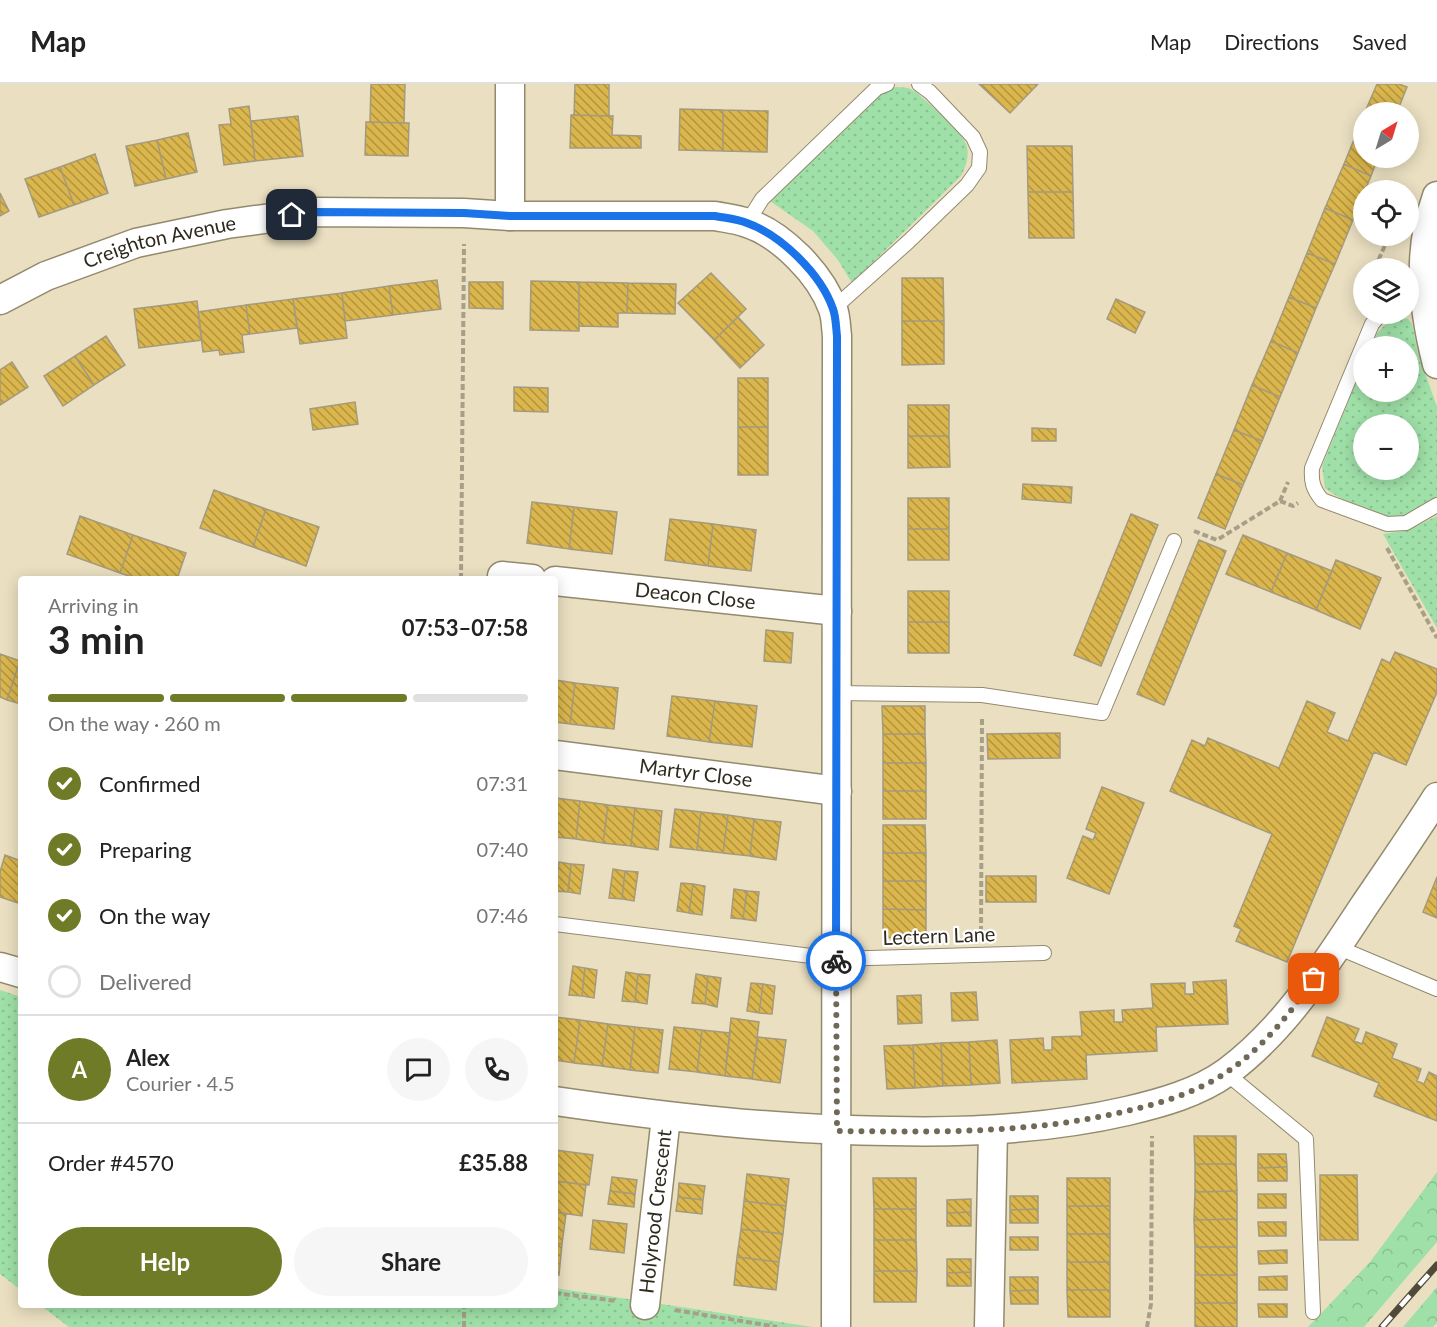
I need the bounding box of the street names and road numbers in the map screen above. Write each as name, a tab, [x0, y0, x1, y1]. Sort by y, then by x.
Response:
street label: Creighton Avenue	[79, 210, 237, 272]
street label: Deacon Close	[634, 577, 757, 613]
street label: Martyr Close	[638, 753, 754, 791]
street label: Lectern Lane	[882, 921, 996, 949]
street label: Holyrood Crescent	[633, 1128, 676, 1295]

